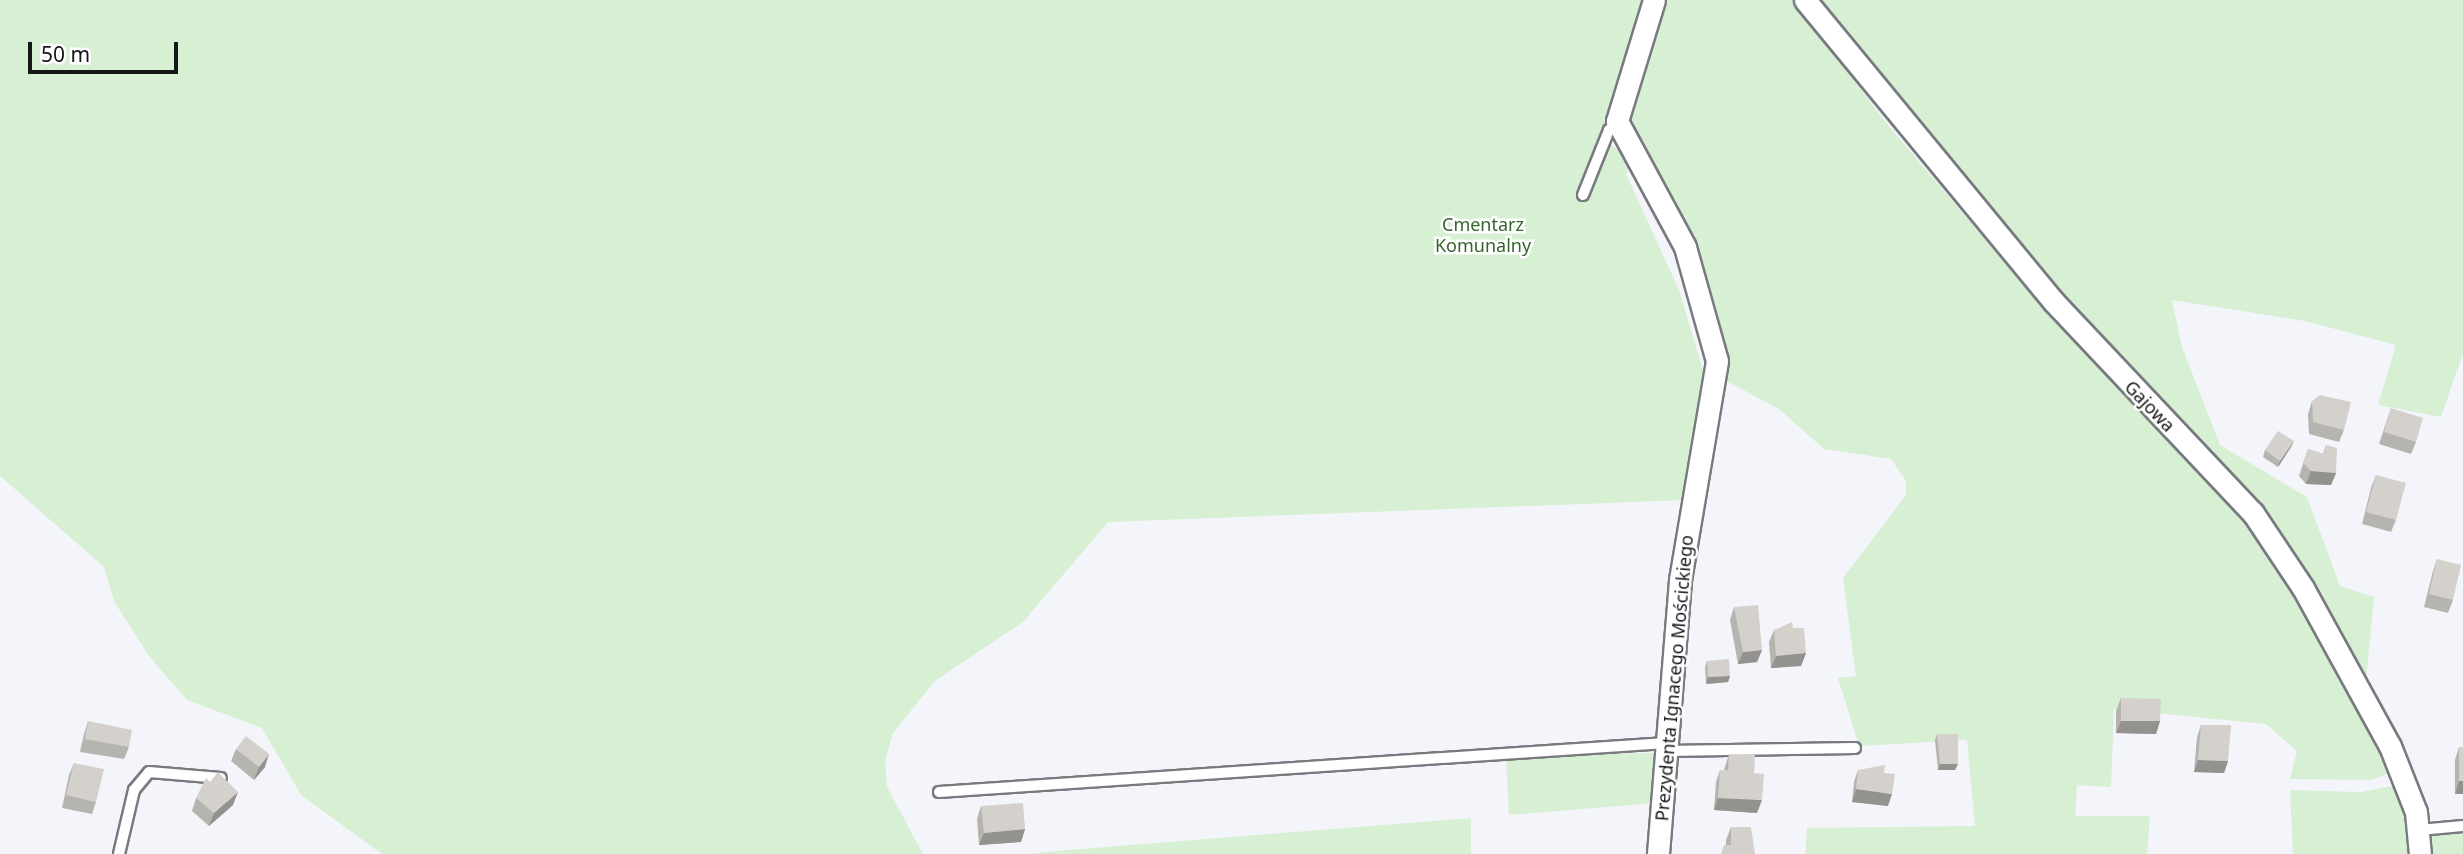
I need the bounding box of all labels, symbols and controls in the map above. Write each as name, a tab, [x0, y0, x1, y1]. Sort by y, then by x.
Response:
scale bar	[32, 28, 182, 72]
text: 50 m	[41, 40, 90, 68]
park label: Cmentarz Komunalny	[1435, 214, 1531, 256]
street label: Gajowa	[2120, 376, 2180, 436]
street label: Prezydenta Ignacego Mościckiego	[1651, 534, 1697, 822]

